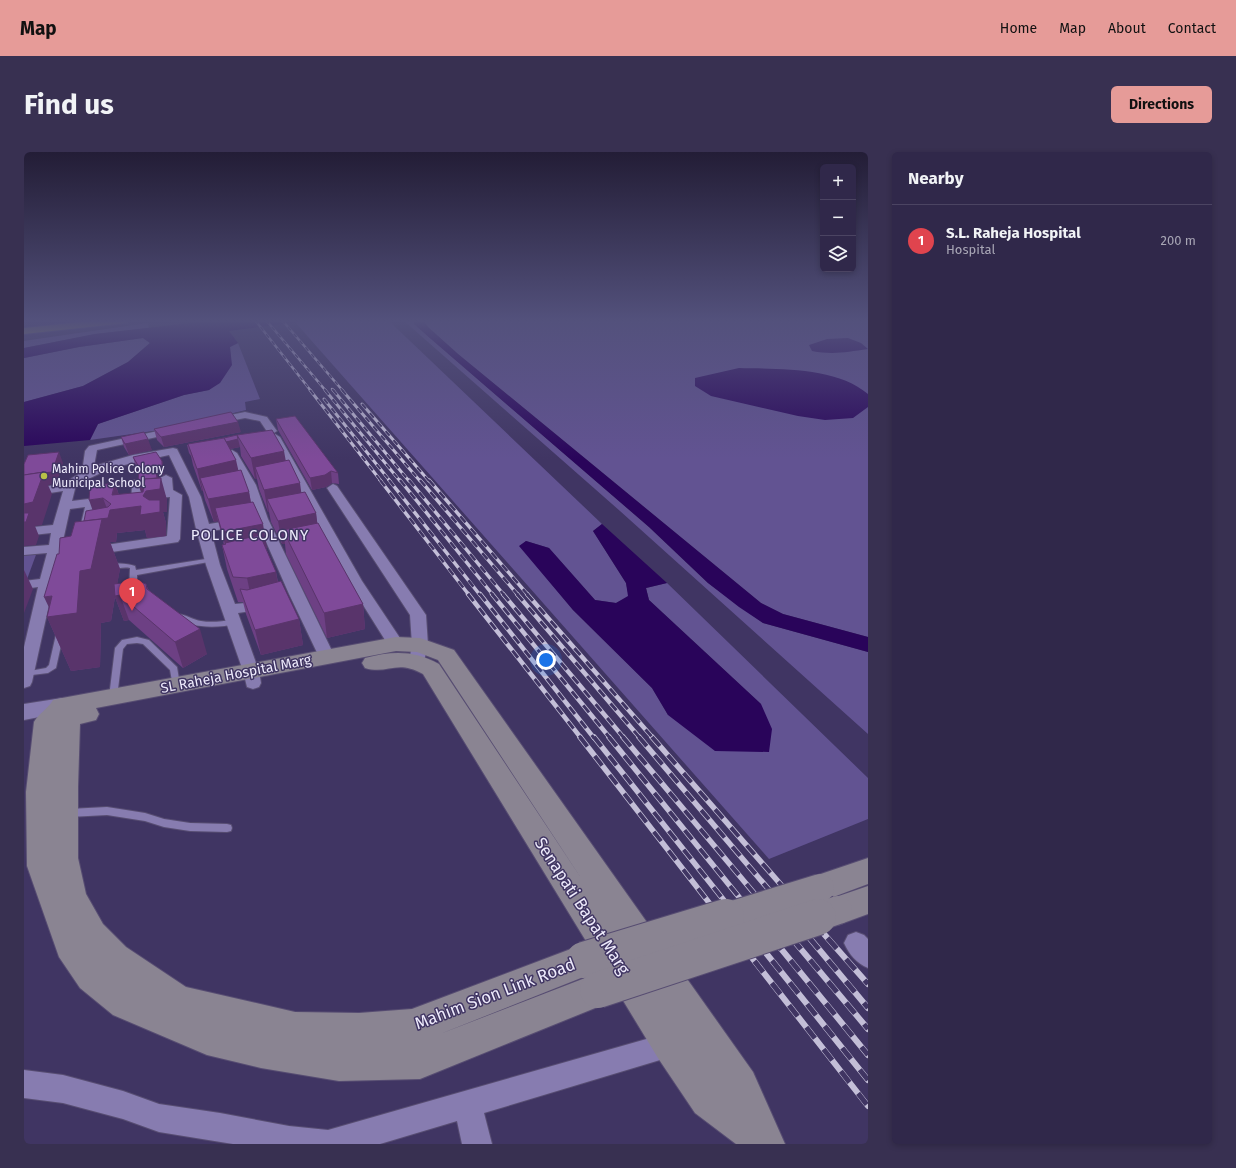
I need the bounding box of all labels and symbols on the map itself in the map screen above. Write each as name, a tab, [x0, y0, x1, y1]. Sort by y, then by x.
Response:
place label: Mahim Police Colony Municipal School	[52, 462, 164, 490]
marker: Mahim Police Colony Municipal School	[39, 471, 49, 481]
district label: POLICE COLONY	[191, 526, 309, 544]
pin: 1	[119, 578, 145, 611]
your location	[536, 650, 556, 670]
street label: SL Raheja Hospital Marg	[159, 651, 313, 697]
street label: Senapati Bapat Marg	[530, 833, 634, 979]
street label: Mahim Sion Link Road	[412, 954, 578, 1034]

